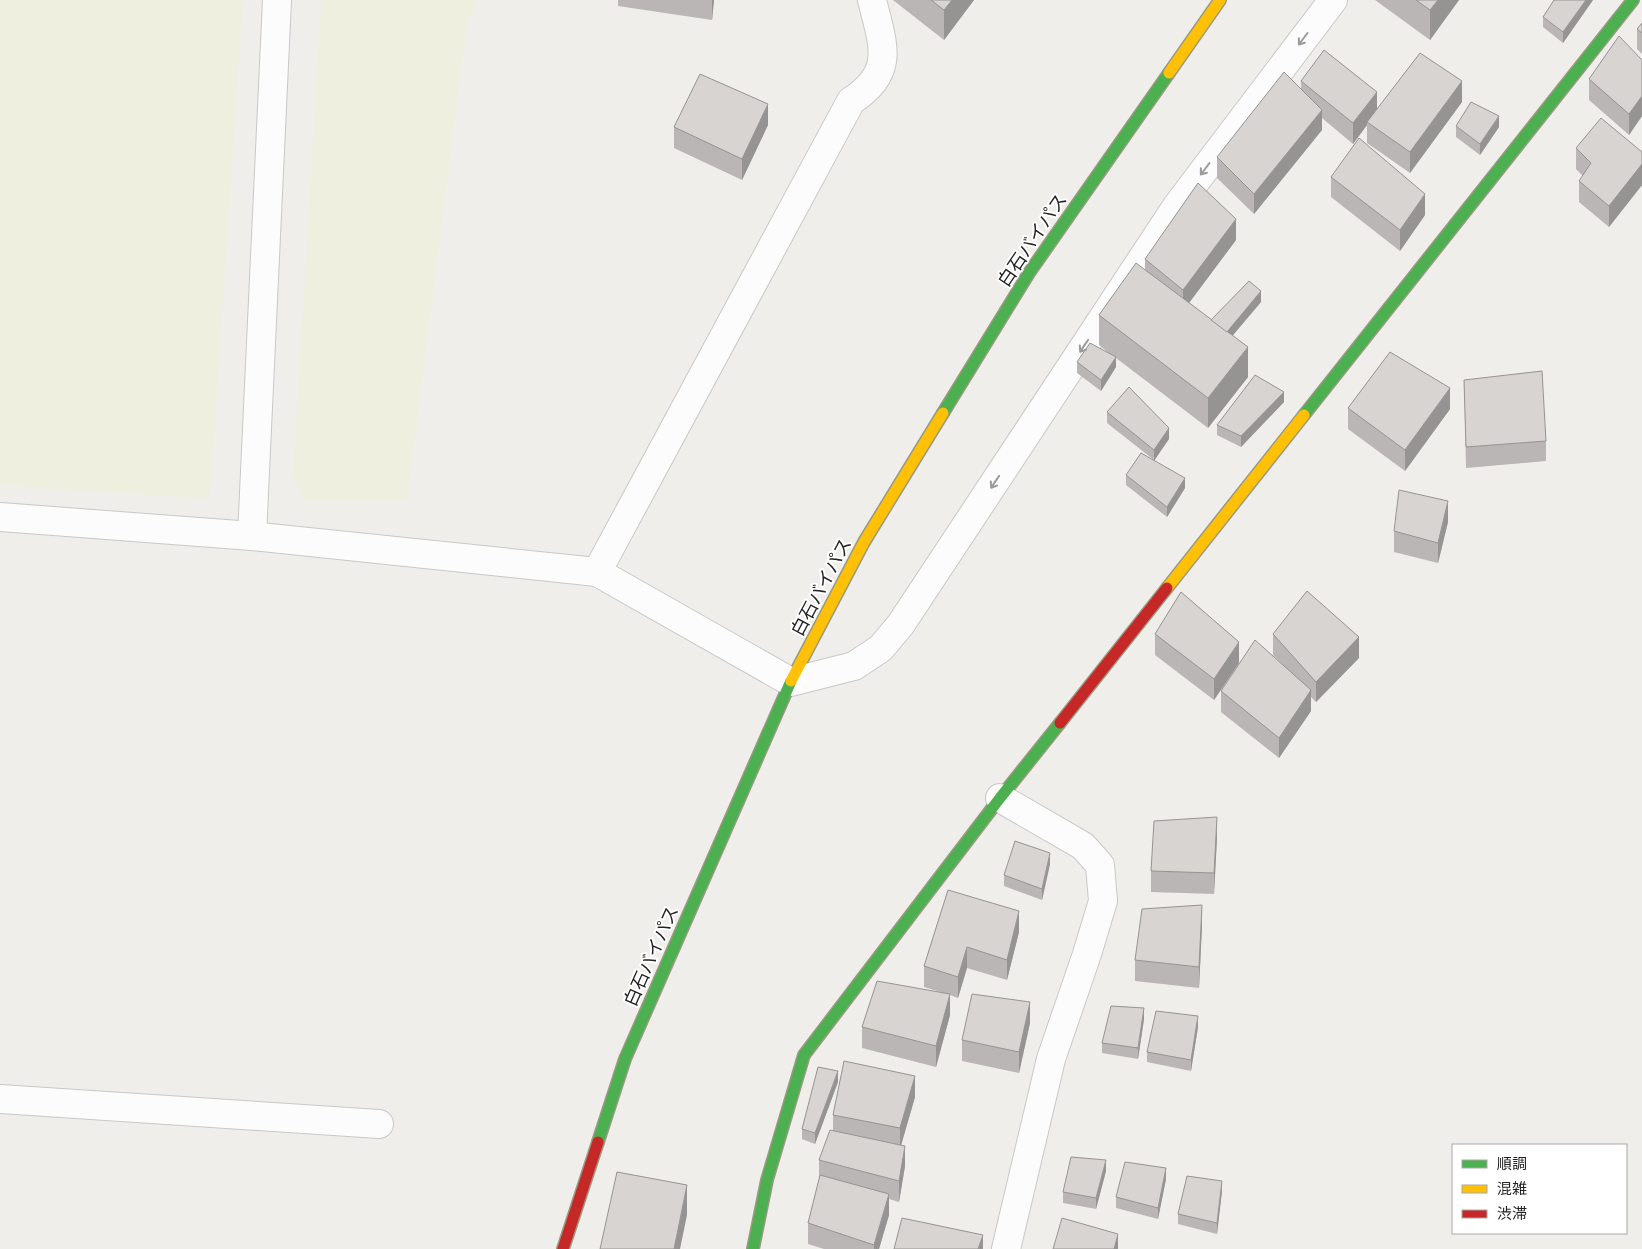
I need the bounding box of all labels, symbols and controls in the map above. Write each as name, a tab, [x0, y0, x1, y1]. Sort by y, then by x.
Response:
one-way arrow	[1298, 32, 1309, 45]
one-way arrow	[1200, 162, 1211, 175]
street label: 白石バイパス	[992, 189, 1072, 291]
one-way arrow	[1079, 339, 1089, 353]
one-way arrow	[990, 474, 1000, 488]
street label: 白石バイパス	[786, 534, 856, 640]
street label: 白石バイパス	[619, 902, 683, 1010]
legend	[1452, 1144, 1627, 1234]
text: 順調	[1497, 1154, 1527, 1173]
text: 混雑	[1497, 1179, 1527, 1198]
text: 渋滞	[1497, 1204, 1527, 1223]

